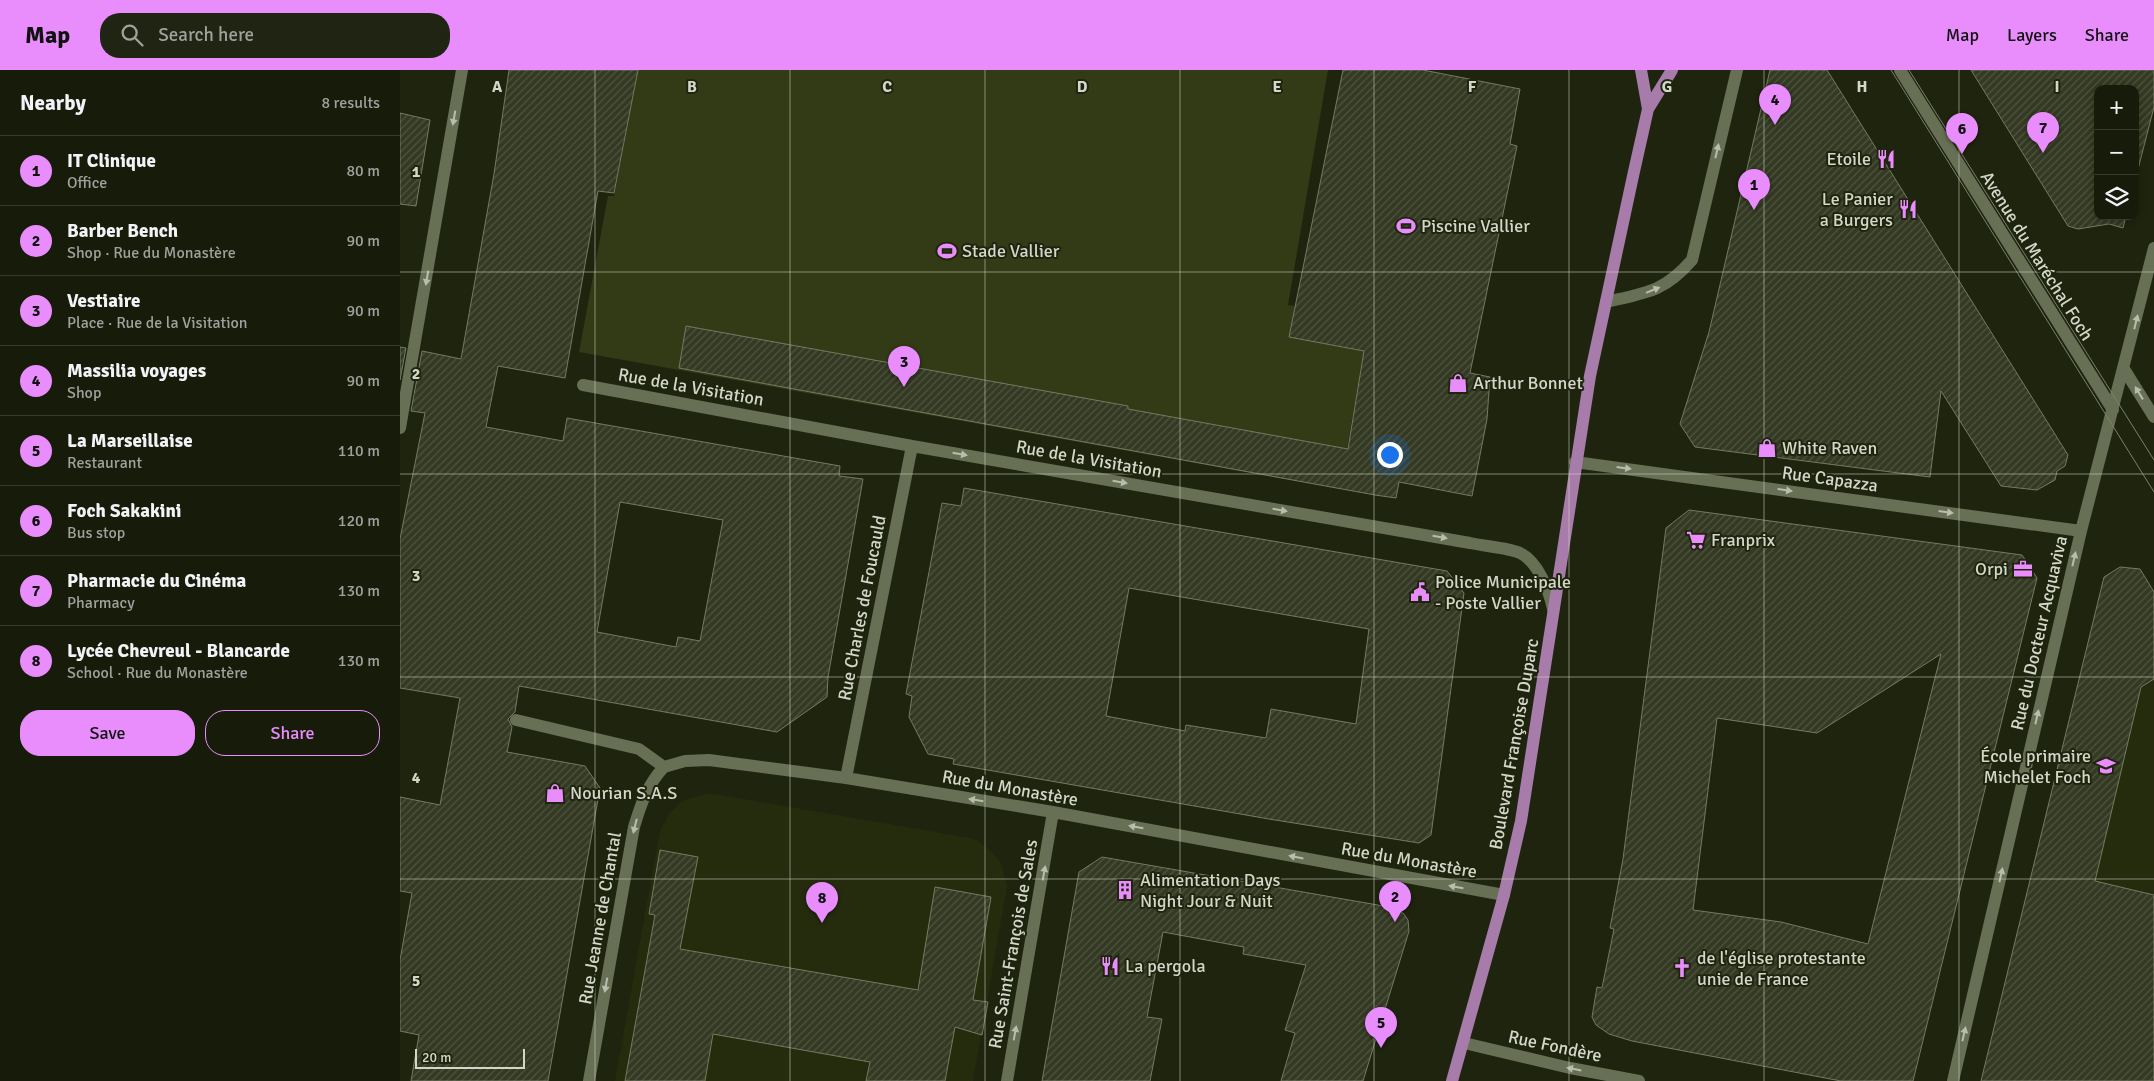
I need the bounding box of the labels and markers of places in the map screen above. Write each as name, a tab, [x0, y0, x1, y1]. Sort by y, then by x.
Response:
pin: 4	[1759, 84, 1791, 125]
pin: 7	[2027, 112, 2059, 153]
pin: 6	[1946, 113, 1978, 154]
place label: Etoile	[1826, 148, 1871, 170]
restaurant icon: Etoile	[1875, 148, 1897, 170]
pin: 1	[1738, 169, 1770, 210]
place label: Le Panier a Burgers	[1820, 188, 1893, 231]
restaurant icon: Le Panier a Burgers	[1897, 198, 1919, 220]
sports icon: Piscine Vallier	[1395, 215, 1417, 237]
place label: Piscine Vallier	[1421, 215, 1530, 237]
sports icon: Stade Vallier	[936, 240, 958, 262]
place label: Stade Vallier	[962, 240, 1060, 262]
pin: 3	[888, 346, 920, 387]
shop icon: Arthur Bonnet	[1447, 372, 1469, 394]
place label: Arthur Bonnet	[1473, 372, 1583, 394]
shop icon: White Raven	[1756, 437, 1778, 459]
place label: White Raven	[1782, 437, 1877, 459]
supermarket icon: Franprix	[1685, 529, 1707, 551]
place label: Franprix	[1711, 529, 1776, 551]
place label: Orpi	[1975, 558, 2008, 580]
office icon: Orpi	[2012, 558, 2034, 580]
place label: Police Municipale - Poste Vallier	[1435, 571, 1571, 614]
public building icon: Police Municipale - Poste Vallier	[1409, 581, 1431, 603]
place label: École primaire Michelet Foch	[1980, 745, 2091, 788]
school or university icon: École primaire Michelet Foch	[2095, 755, 2117, 777]
shop icon: Nourian S.A.S	[544, 782, 566, 804]
place label: Nourian S.A.S	[570, 782, 677, 804]
place label: Alimentation Days Night Jour & Nuit	[1140, 869, 1281, 912]
building icon: Alimentation Days Night Jour & Nuit	[1114, 879, 1136, 901]
pin: 2	[1379, 881, 1411, 922]
pin: 8	[806, 882, 838, 923]
place label: de l'église protestante unie de France	[1697, 947, 1866, 990]
restaurant icon: La pergola	[1099, 955, 1121, 977]
place label: La pergola	[1125, 955, 1206, 977]
church icon: de l'église protestante unie de France	[1671, 957, 1693, 979]
pin: 5	[1365, 1007, 1397, 1048]

